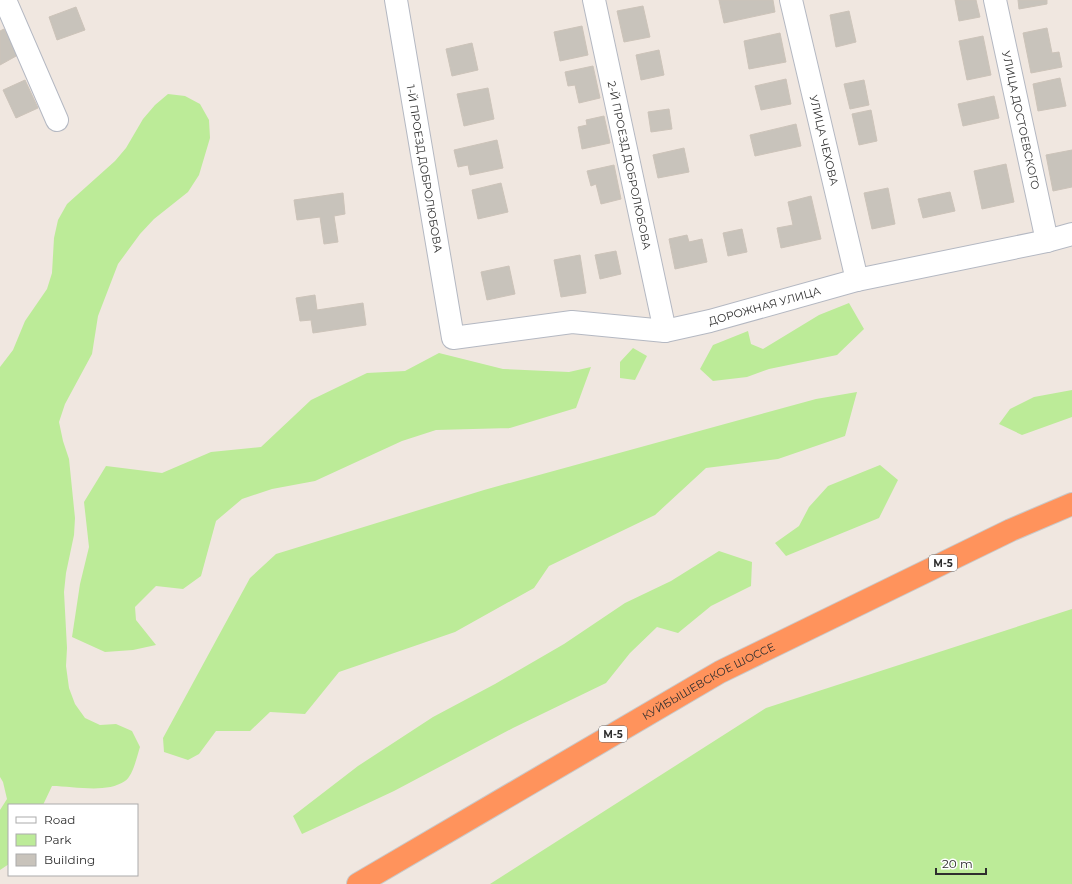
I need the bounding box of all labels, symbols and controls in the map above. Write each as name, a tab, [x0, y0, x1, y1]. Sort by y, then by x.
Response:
street label: УЛИЦА ДОСТОЕВСКОГО	[999, 50, 1043, 191]
street label: 2-Й ПРОЕЗД ДОБРОЛЮБОВА	[605, 80, 654, 252]
street label: 1-Й ПРОЕЗД ДОБРОЛЮБОВА	[403, 84, 446, 254]
street label: УЛИЦА ЧЕХОВА	[807, 93, 842, 188]
street label: ДОРОЖНАЯ УЛИЦА	[707, 283, 823, 328]
road number: М-5	[929, 555, 957, 571]
street label: КУЙБЫШЕВСКОЕ ШОССЕ	[640, 639, 777, 723]
road number: М-5	[599, 726, 627, 742]
legend	[8, 804, 138, 876]
text: Road	[44, 812, 75, 827]
text: Park	[44, 832, 72, 847]
scale bar	[936, 850, 986, 876]
text: Building	[44, 852, 95, 867]
text: 20 m	[942, 856, 973, 871]

